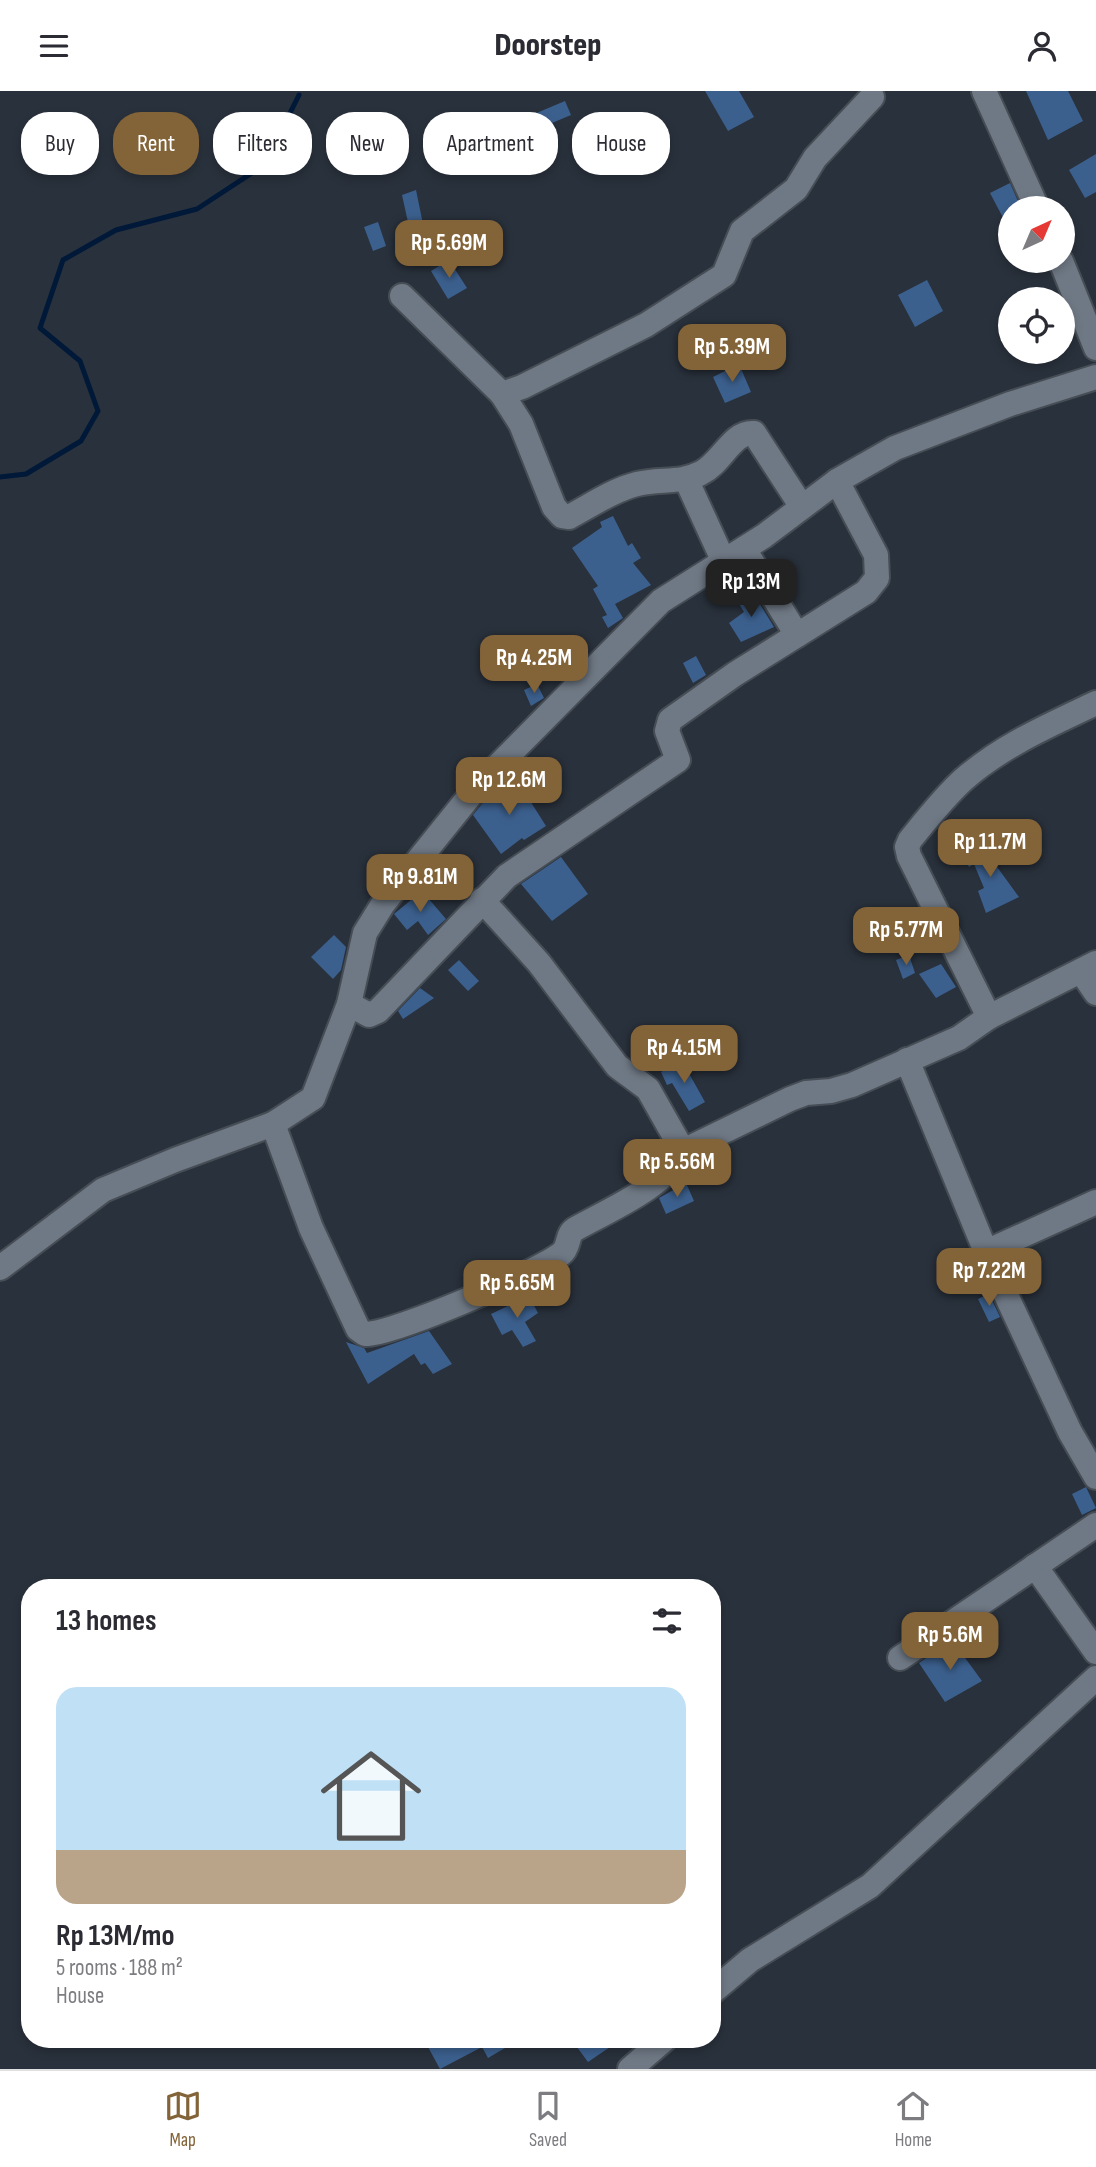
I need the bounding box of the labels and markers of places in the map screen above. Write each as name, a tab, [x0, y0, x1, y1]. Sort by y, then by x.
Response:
pin: Rp 5.69M	[377, 221, 521, 280]
pin: Rp 5.39M	[660, 324, 804, 384]
pin: Rp 13M	[694, 559, 808, 619]
pin: Rp 4.25M	[462, 635, 606, 695]
pin: Rp 12.6M	[437, 757, 581, 817]
pin: Rp 11.7M	[918, 819, 1062, 879]
pin: Rp 9.81M	[348, 855, 492, 914]
pin: Rp 5.77M	[834, 907, 978, 967]
pin: Rp 4.15M	[612, 1025, 756, 1085]
pin: Rp 5.56M	[605, 1139, 749, 1199]
pin: Rp 7.22M	[917, 1249, 1061, 1308]
pin: Rp 5.65M	[445, 1261, 589, 1320]
pin: Rp 5.6M	[885, 1613, 1015, 1672]

